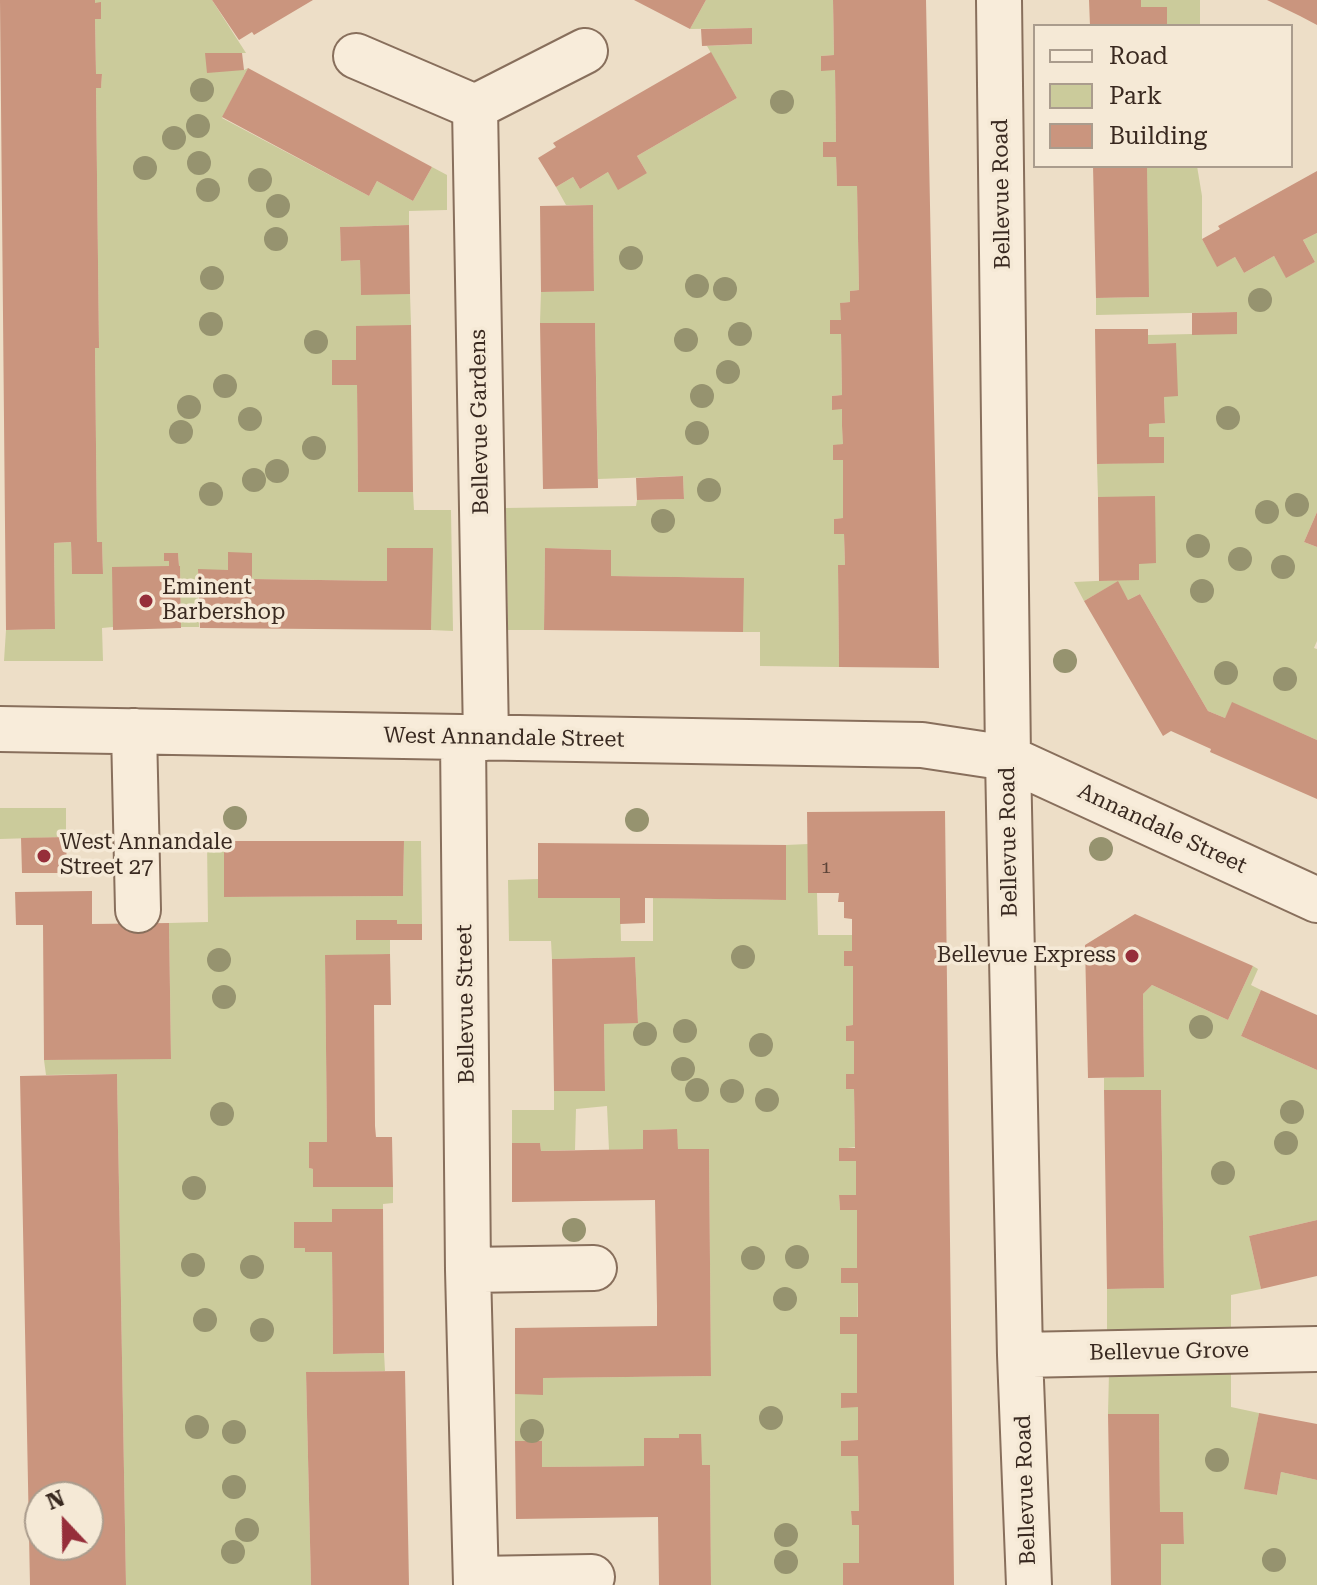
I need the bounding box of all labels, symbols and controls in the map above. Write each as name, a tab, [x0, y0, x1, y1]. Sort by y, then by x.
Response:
legend	[1033, 24, 1293, 168]
text: Road	[1109, 42, 1168, 70]
text: Park	[1109, 82, 1162, 110]
street label: Bellevue Road	[987, 119, 1017, 269]
text: Building	[1109, 122, 1207, 150]
street label: Bellevue Gardens	[465, 329, 495, 515]
place label: Eminent Barbershop	[162, 575, 285, 626]
marker: Eminent Barbershop	[137, 592, 155, 610]
street label: West Annandale Street	[383, 723, 625, 753]
street label: Bellevue Road	[994, 767, 1024, 917]
street label: Annandale Street	[1073, 778, 1251, 880]
place label: West Annandale Street 27	[60, 830, 232, 882]
marker: West Annandale Street 27	[35, 847, 53, 865]
house number: 1	[821, 857, 831, 879]
street label: Bellevue Street	[451, 924, 481, 1084]
place label: Bellevue Express	[937, 943, 1116, 969]
marker: Bellevue Express	[1123, 947, 1141, 965]
street label: Bellevue Grove	[1089, 1337, 1249, 1367]
street label: Bellevue Road	[1010, 1414, 1042, 1566]
north arrow	[24, 1481, 104, 1561]
text: N	[43, 1485, 68, 1515]

